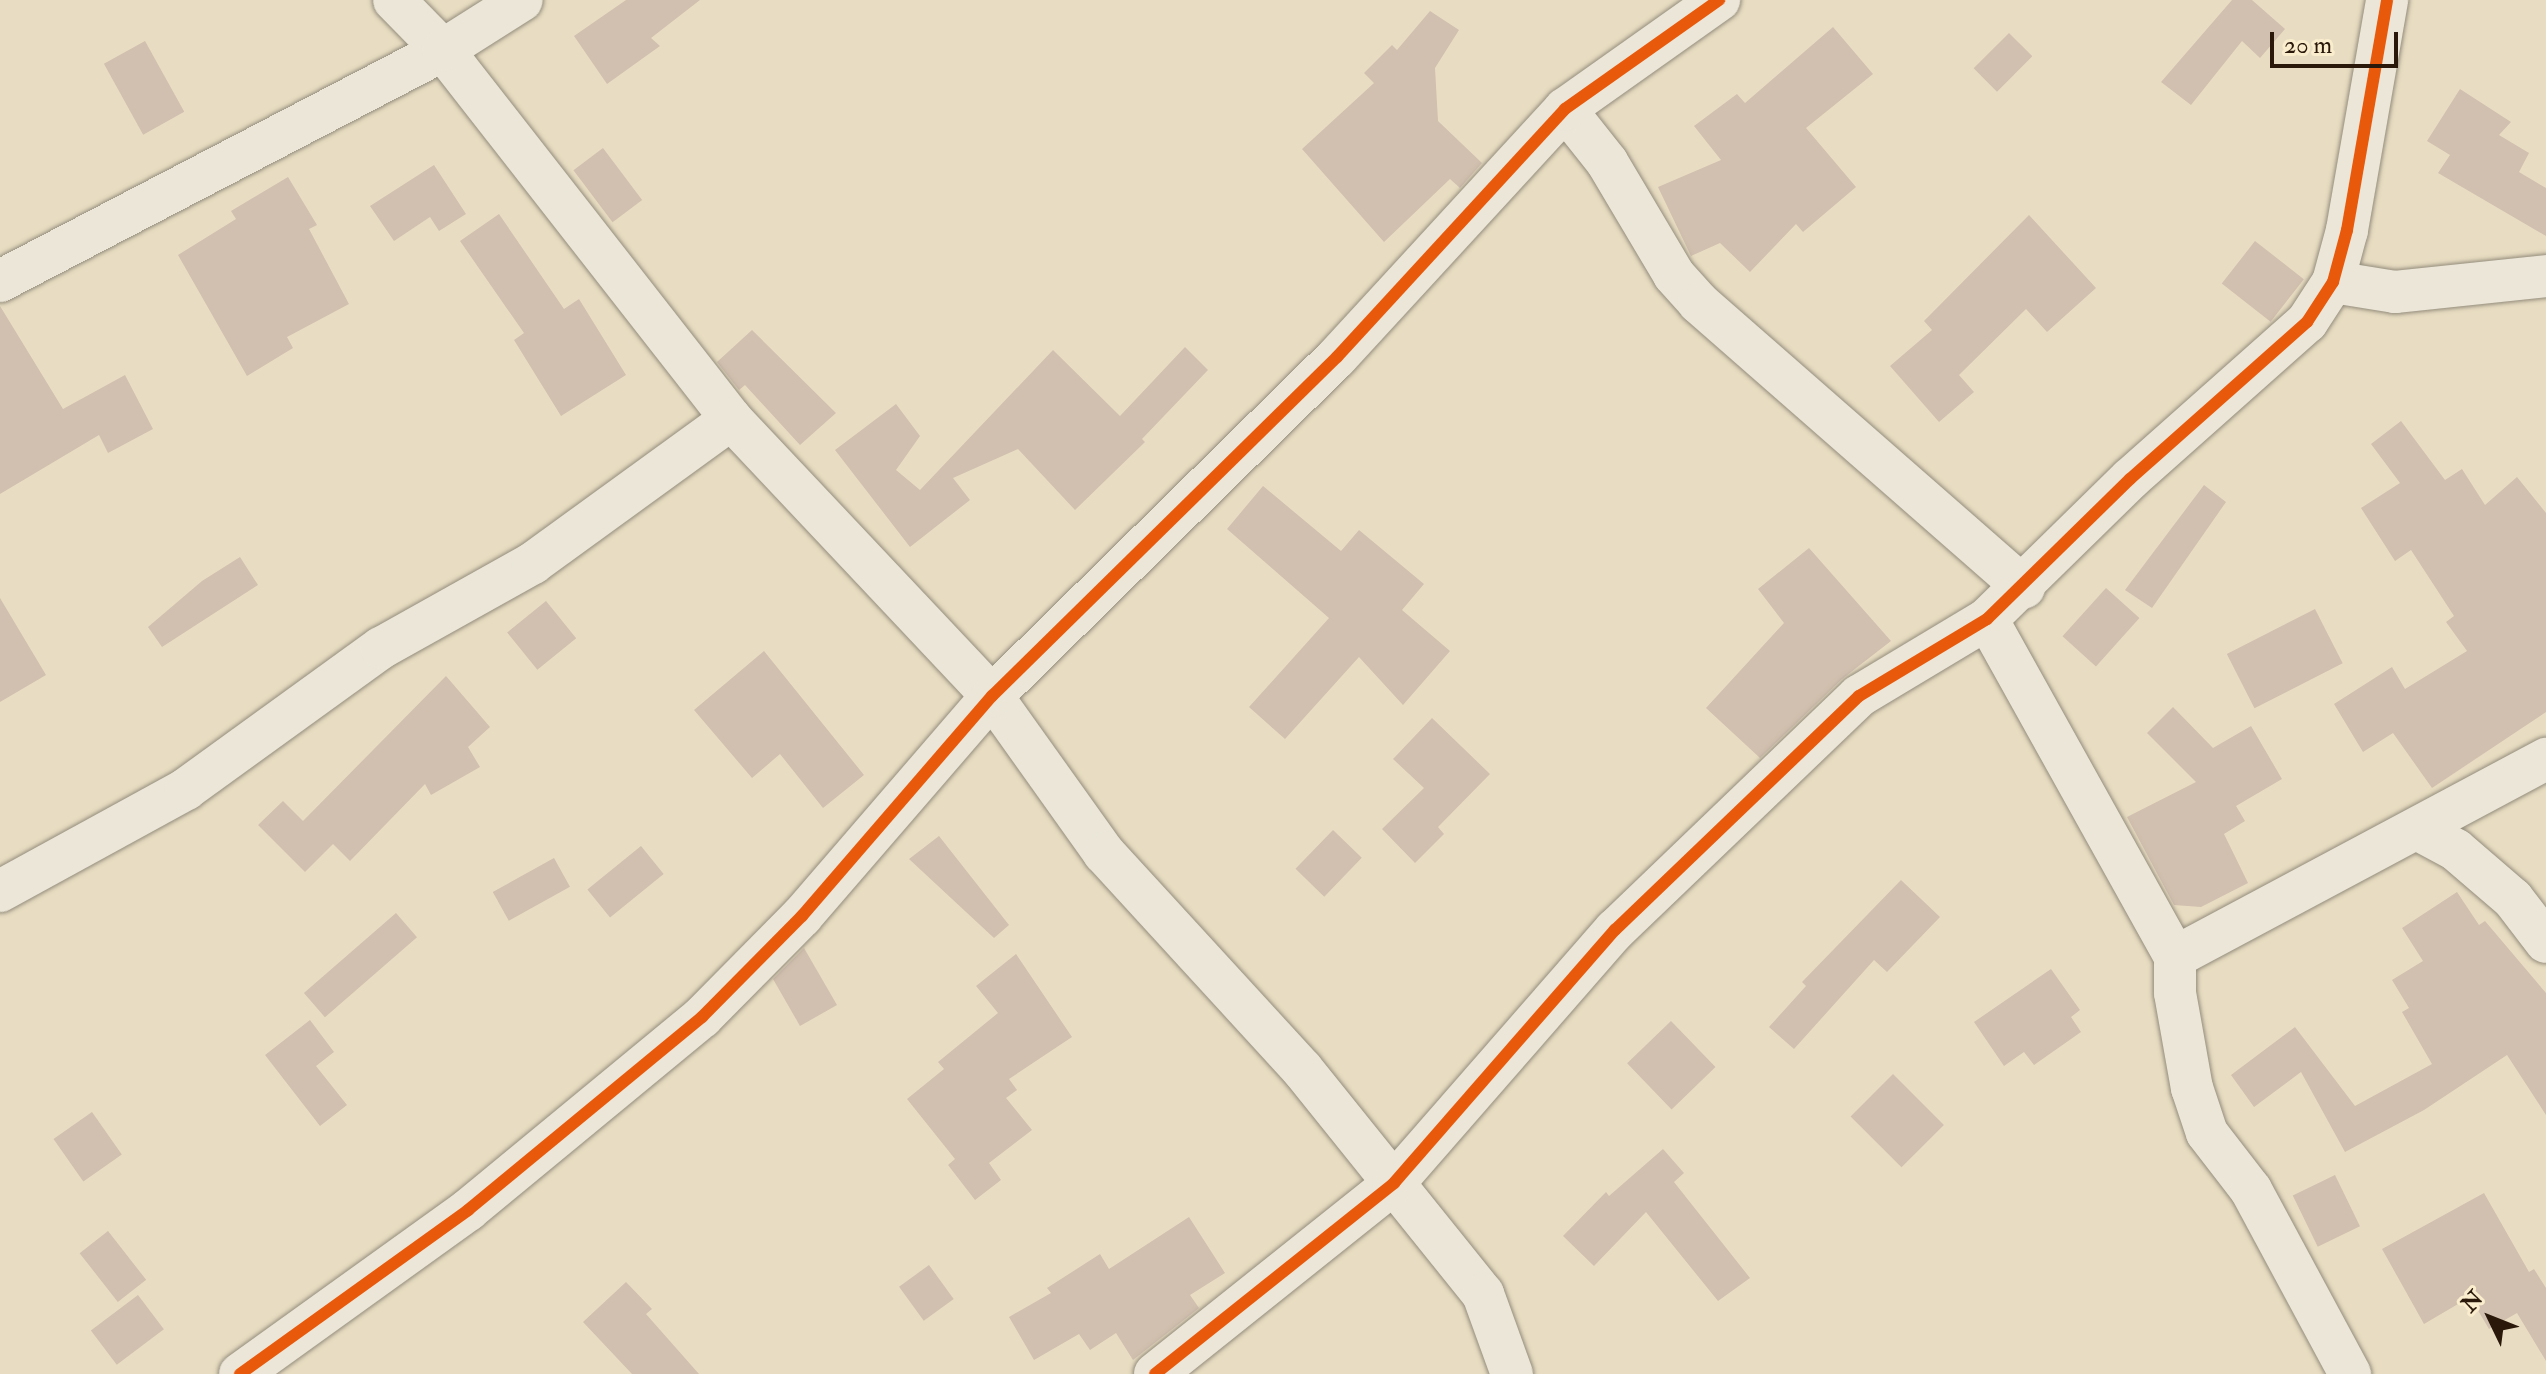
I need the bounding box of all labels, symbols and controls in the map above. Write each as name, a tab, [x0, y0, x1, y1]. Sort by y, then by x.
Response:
scale bar	[2274, 16, 2402, 66]
text: 20 m	[2284, 30, 2332, 61]
north arrow	[2450, 1278, 2530, 1358]
text: N	[2455, 1285, 2489, 1318]

